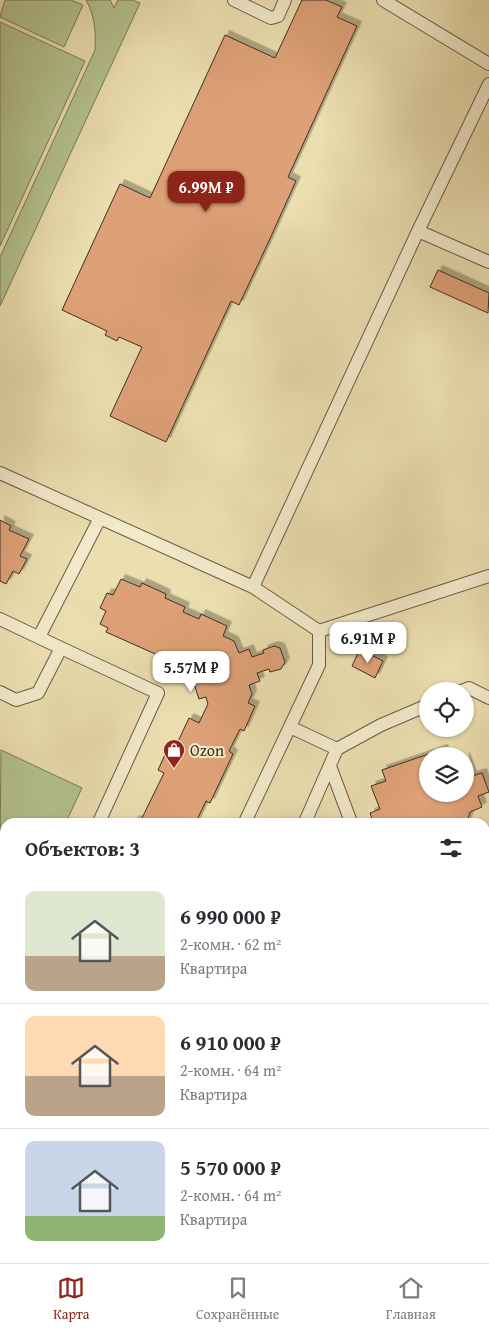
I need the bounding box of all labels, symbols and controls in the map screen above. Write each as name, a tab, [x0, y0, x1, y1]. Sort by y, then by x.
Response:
pin: 6.99M ₽	[160, 170, 252, 213]
text: 6.99M ₽	[179, 175, 233, 199]
pin: 6.91M ₽	[322, 622, 414, 664]
text: 6.91M ₽	[341, 626, 395, 650]
pin: 5.57M ₽	[145, 650, 237, 693]
text: 5.57M ₽	[164, 655, 218, 679]
map controls	[419, 682, 474, 802]
button: locate	[419, 682, 474, 737]
shop icon: Ozon	[162, 738, 186, 769]
place label: Ozon	[190, 738, 224, 762]
button: layers	[419, 747, 474, 802]
text: Объектов: 3	[25, 833, 140, 864]
icon: filters	[437, 834, 465, 862]
text: 6 990 000 ₽	[180, 901, 281, 932]
icon: home	[65, 911, 125, 971]
text: 2-комн. · 62 m²	[180, 932, 281, 956]
text: Квартира	[180, 956, 247, 980]
text: 6 910 000 ₽	[180, 1027, 281, 1058]
icon: home	[65, 1036, 125, 1096]
text: 2-комн. · 64 m²	[180, 1058, 281, 1082]
text: Квартира	[180, 1082, 247, 1106]
text: 5 570 000 ₽	[180, 1152, 281, 1183]
icon: home	[65, 1161, 125, 1221]
text: 2-комн. · 64 m²	[180, 1183, 281, 1207]
text: Квартира	[180, 1207, 247, 1231]
tab: Карта	[53, 1274, 89, 1324]
tab: Сохранённые	[196, 1274, 279, 1324]
tab: Главная	[386, 1274, 436, 1324]

